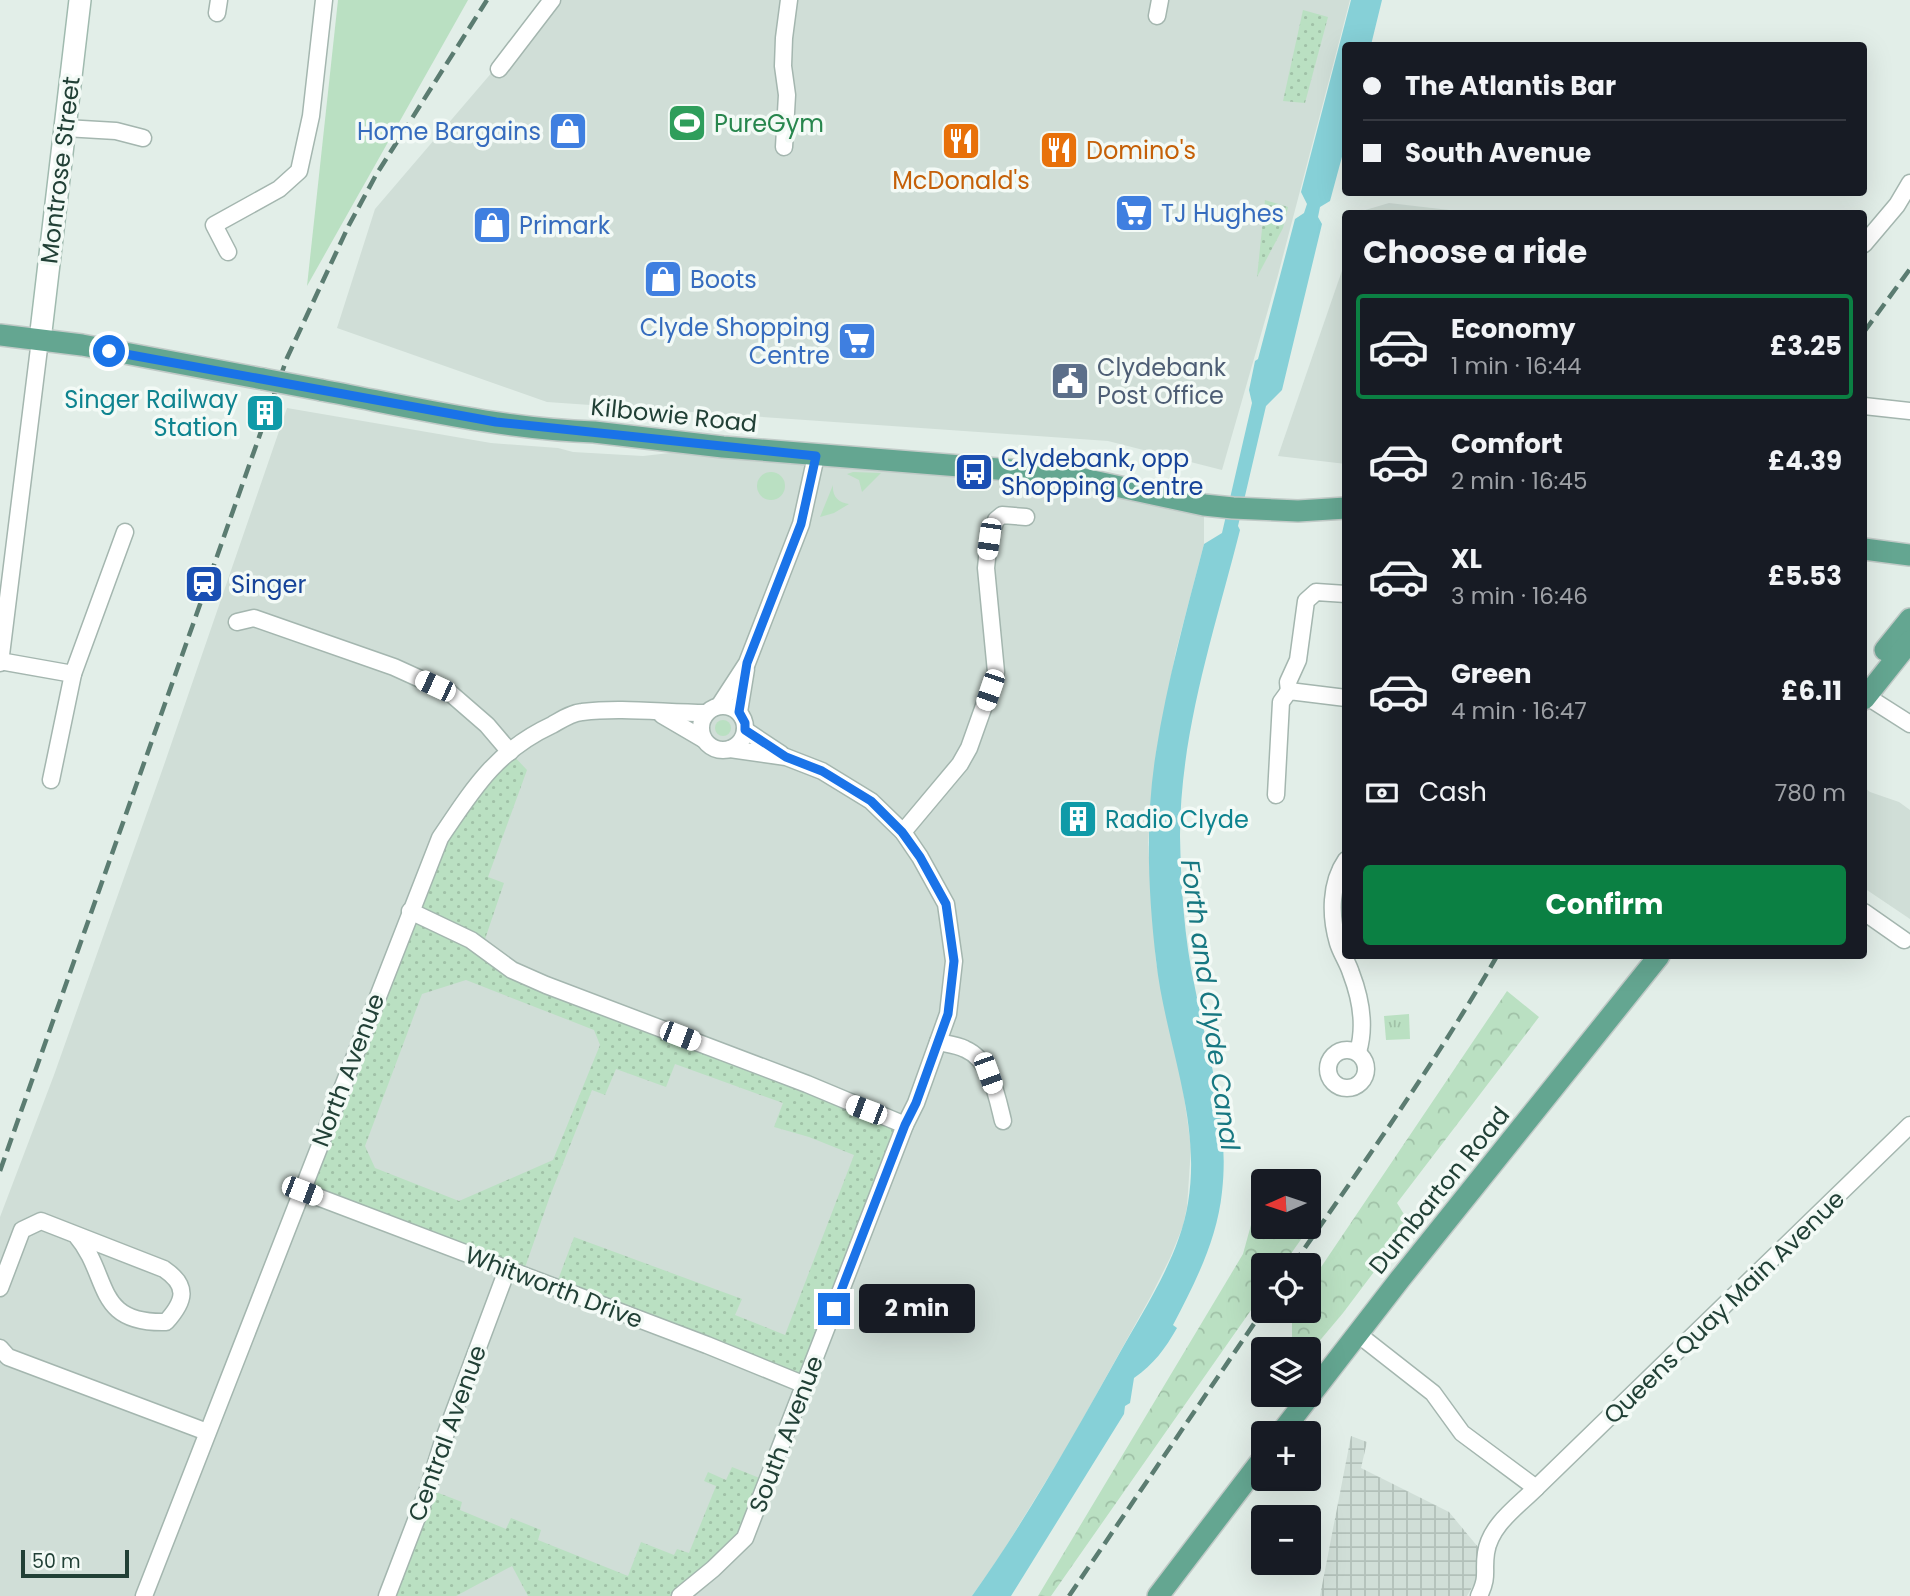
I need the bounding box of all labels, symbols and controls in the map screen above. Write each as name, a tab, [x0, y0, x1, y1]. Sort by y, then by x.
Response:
text: The Atlantis Bar	[1405, 68, 1616, 104]
street label: Montrose Street	[32, 74, 88, 266]
sports icon: PureGym	[666, 102, 708, 144]
place label: PureGym	[714, 107, 824, 140]
shop icon: Home Bargains	[547, 110, 589, 152]
place label: Home Bargains	[357, 115, 541, 148]
restaurant icon: McDonald's	[940, 120, 982, 162]
restaurant icon: Domino's	[1038, 129, 1080, 171]
place label: Domino's	[1086, 134, 1196, 167]
text: South Avenue	[1405, 135, 1591, 171]
place label: McDonald's	[892, 164, 1030, 197]
supermarket icon: TJ Hughes	[1113, 192, 1155, 234]
place label: TJ Hughes	[1161, 197, 1284, 230]
shop icon: Primark	[471, 204, 513, 246]
place label: Primark	[519, 209, 611, 242]
text: Choose a ride	[1363, 229, 1587, 274]
shop icon: Boots	[642, 258, 684, 300]
place label: Boots	[690, 263, 757, 296]
place label: Clyde Shopping Centre	[640, 311, 830, 372]
text: Economy	[1451, 311, 1575, 347]
icon: car	[1367, 315, 1430, 378]
supermarket icon: Clyde Shopping Centre	[836, 320, 878, 362]
text: £3.25	[1770, 328, 1842, 364]
route start	[93, 335, 125, 367]
text: 1 min · 16:44	[1451, 350, 1582, 382]
place label: Clydebank Post Office	[1097, 351, 1227, 412]
public building icon: Clydebank Post Office	[1049, 360, 1091, 402]
place label: Singer Railway Station	[64, 383, 238, 444]
street label: Kilbowie Road	[589, 390, 759, 440]
building icon: Singer Railway Station	[244, 392, 286, 434]
text: Comfort	[1451, 426, 1563, 462]
icon: car	[1367, 430, 1430, 493]
place label: Clydebank, opp Shopping Centre	[1001, 442, 1204, 503]
text: £4.39	[1768, 443, 1842, 479]
bus stop icon: Clydebank, opp Shopping Centre	[953, 451, 995, 493]
text: 2 min · 16:45	[1451, 465, 1587, 497]
car	[976, 517, 1003, 561]
text: XL	[1451, 541, 1482, 577]
icon: car	[1367, 545, 1430, 608]
text: £5.53	[1768, 558, 1842, 594]
station icon: Singer	[183, 563, 225, 605]
place label: Singer	[231, 568, 306, 601]
text: 3 min · 16:46	[1451, 580, 1588, 612]
text: Green	[1451, 656, 1532, 692]
icon: car	[1367, 660, 1430, 723]
car	[974, 667, 1007, 713]
car	[412, 668, 459, 704]
text: £6.11	[1781, 673, 1842, 709]
text: 4 min · 16:47	[1451, 695, 1587, 727]
icon: cash	[1363, 774, 1401, 812]
text: Cash	[1419, 774, 1487, 810]
text: 780 m	[1775, 777, 1846, 809]
building icon: Radio Clyde	[1057, 798, 1099, 840]
place label: Radio Clyde	[1105, 803, 1249, 836]
water label: Forth and Clyde Canal	[1172, 857, 1248, 1153]
button: Confirm	[1363, 865, 1846, 945]
street label: North Avenue	[304, 989, 392, 1151]
car	[657, 1019, 704, 1053]
car	[971, 1050, 1006, 1096]
car	[843, 1093, 890, 1127]
street label: Dumbarton Road	[1361, 1099, 1517, 1281]
north arrow	[1251, 1169, 1321, 1239]
map controls	[1251, 1169, 1321, 1575]
car	[279, 1174, 326, 1208]
street label: Queens Quay Main Avenue	[1596, 1183, 1852, 1431]
street label: Whitworth Drive	[460, 1238, 648, 1336]
button: locate	[1251, 1253, 1321, 1323]
callout: 2 min	[858, 1284, 974, 1334]
text: 2 min	[885, 1292, 949, 1324]
route end	[818, 1293, 850, 1325]
button: layers	[1251, 1337, 1321, 1407]
street label: Central Avenue	[400, 1340, 494, 1526]
street label: South Avenue	[741, 1351, 831, 1517]
button: +	[1251, 1421, 1321, 1491]
button: −	[1251, 1505, 1321, 1575]
scale bar	[21, 1547, 130, 1579]
text: 50 m	[32, 1548, 81, 1575]

